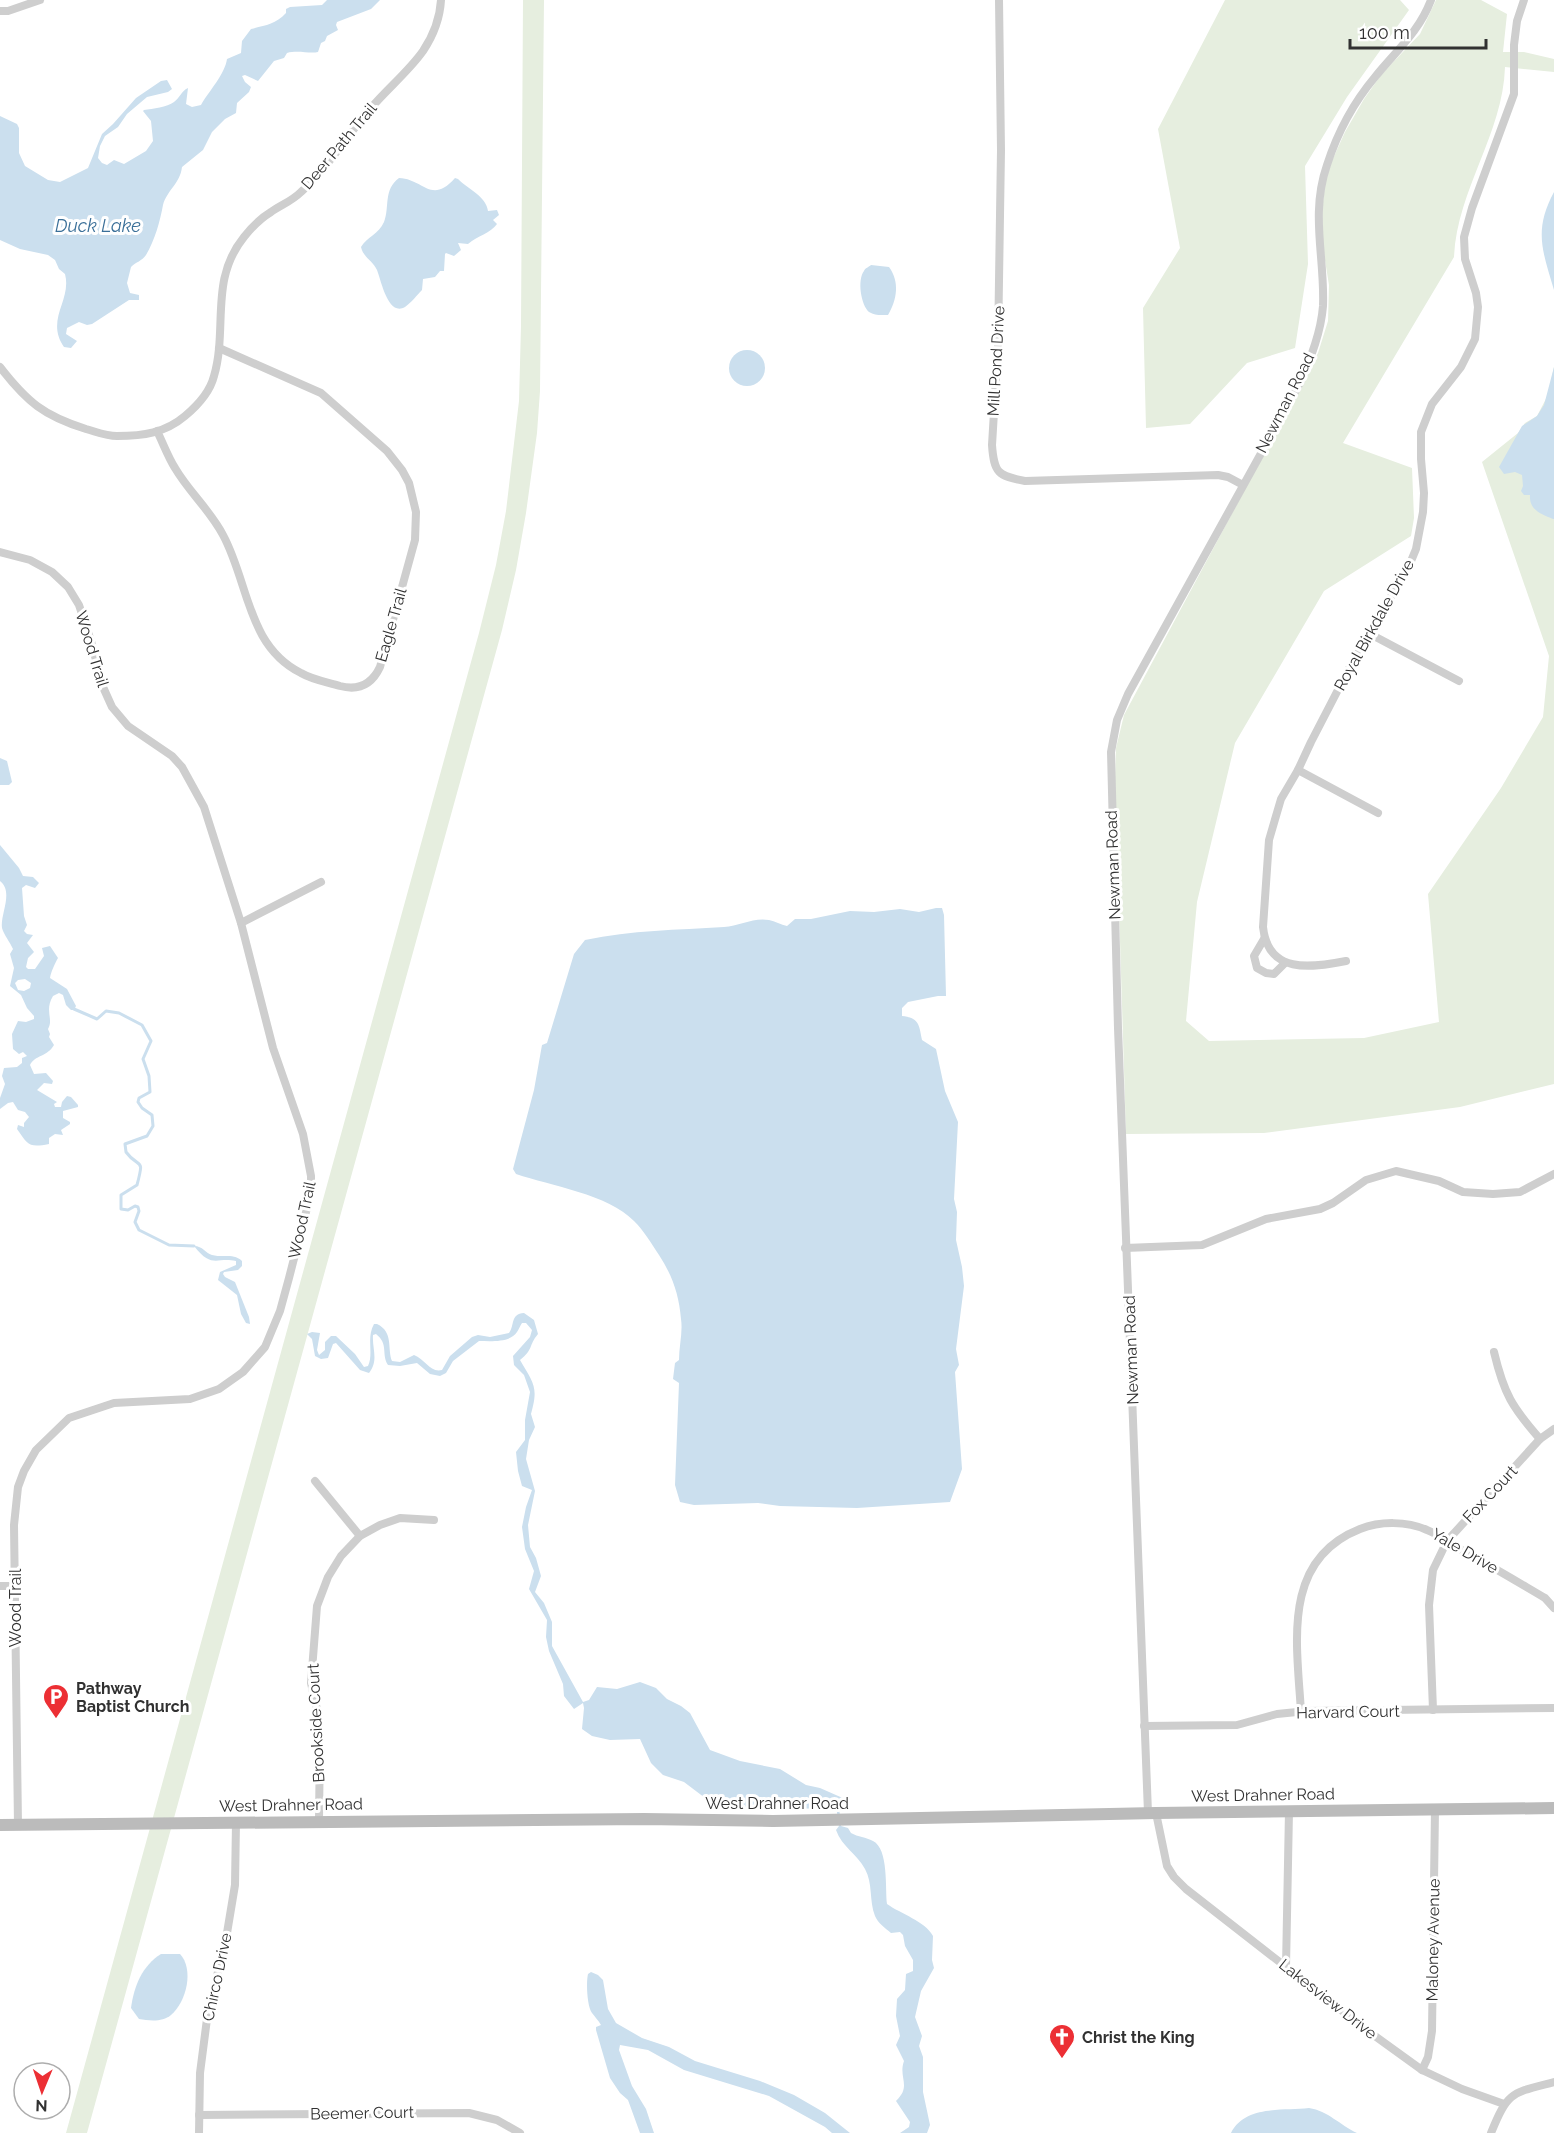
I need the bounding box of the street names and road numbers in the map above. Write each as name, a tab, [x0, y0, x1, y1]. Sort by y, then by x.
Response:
street label: Deer Path Trail	[297, 98, 381, 193]
street label: Mill Pond Drive	[984, 305, 1008, 417]
street label: Newman Road	[1252, 350, 1318, 456]
street label: Royal Birkdale Drive	[1330, 556, 1418, 694]
street label: Eagle Trail	[371, 585, 411, 664]
street label: Wood Trail	[71, 609, 113, 690]
street label: Newman Road	[1102, 810, 1124, 920]
street label: Wood Trail	[285, 1179, 320, 1260]
street label: Newman Road	[1120, 1295, 1142, 1405]
street label: Fox Court	[1459, 1461, 1522, 1527]
street label: Yale Drive	[1428, 1524, 1502, 1578]
street label: Wood Trail	[6, 1568, 25, 1647]
street label: Brookside Court	[303, 1662, 329, 1783]
street label: Harvard Court	[1296, 1702, 1401, 1722]
street label: West Drahner Road	[1191, 1784, 1335, 1806]
street label: West Drahner Road	[219, 1794, 363, 1816]
street label: West Drahner Road	[705, 1794, 849, 1813]
street label: Maloney Avenue	[1422, 1878, 1444, 2002]
street label: Chirco Drive	[198, 1931, 236, 2023]
street label: Lakesview Drive	[1275, 1955, 1381, 2043]
street label: Beemer Court	[310, 2103, 415, 2123]

